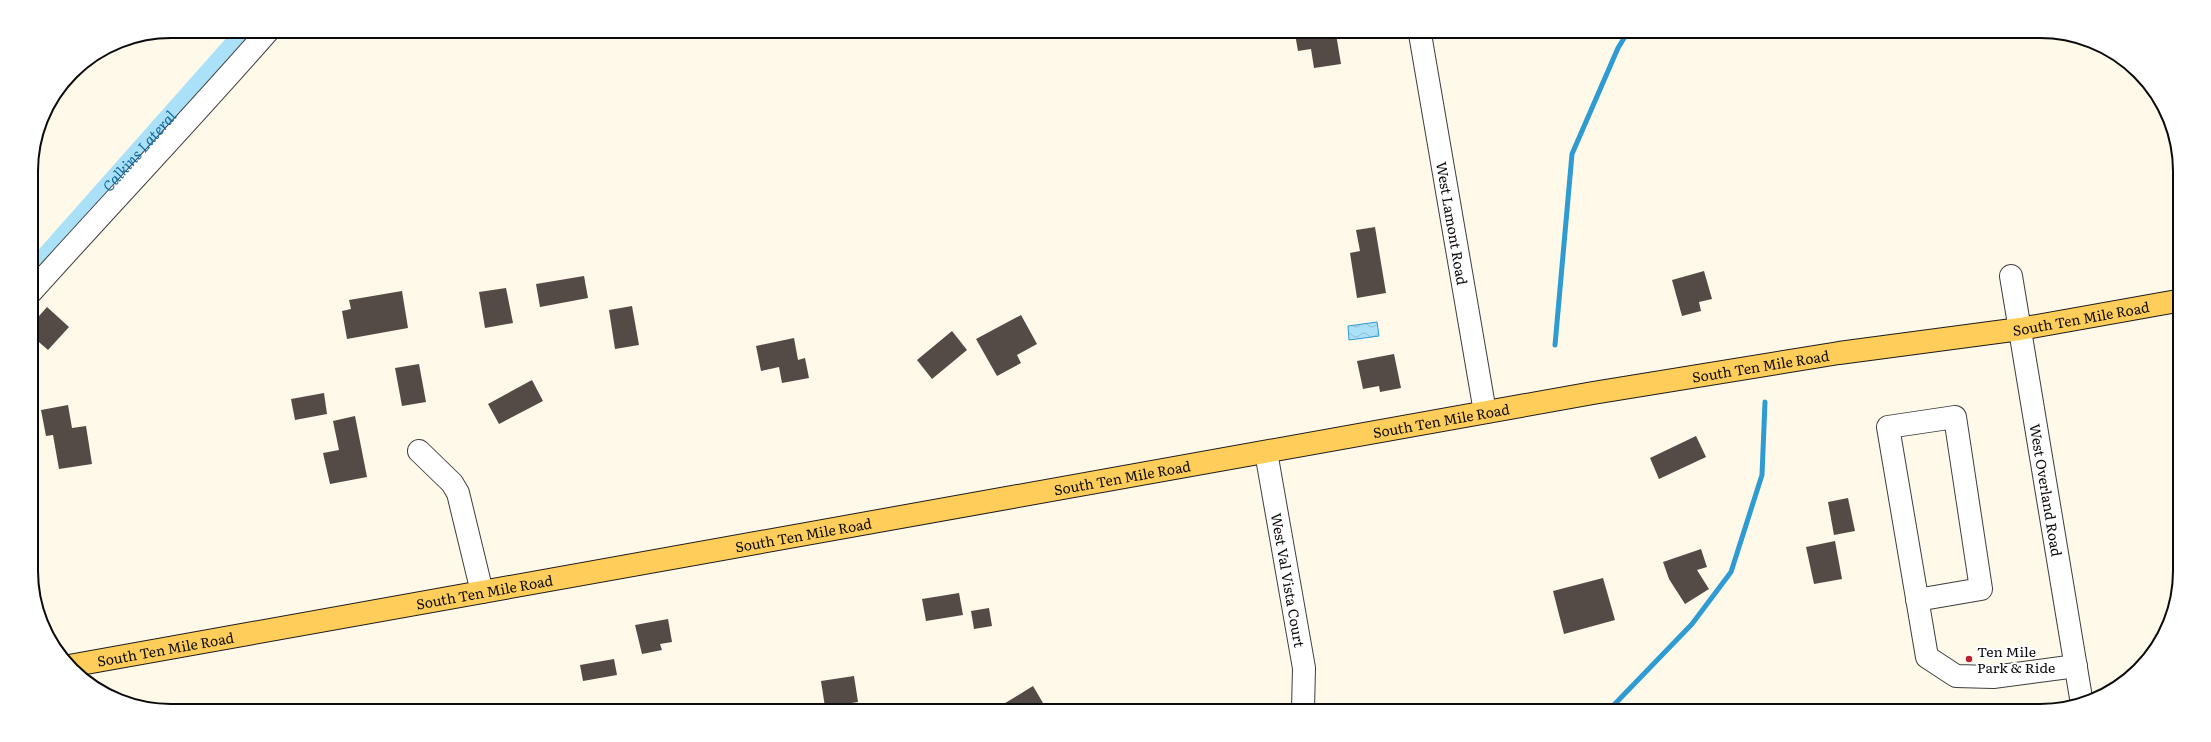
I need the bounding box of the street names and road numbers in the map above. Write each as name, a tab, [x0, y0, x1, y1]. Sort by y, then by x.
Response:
street label: West Lamont Road	[1432, 160, 1473, 287]
street label: South Ten Mile Road	[2011, 296, 2151, 340]
street label: South Ten Mile Road	[1691, 345, 1831, 387]
street label: South Ten Mile Road	[1371, 398, 1512, 442]
street label: West Overland Road	[2026, 422, 2067, 558]
street label: South Ten Mile Road	[1052, 455, 1193, 499]
street label: West Val Vista Court	[1267, 511, 1310, 649]
street label: South Ten Mile Road	[733, 512, 874, 557]
street label: South Ten Mile Road	[414, 569, 555, 614]
street label: South Ten Mile Road	[95, 627, 236, 671]

